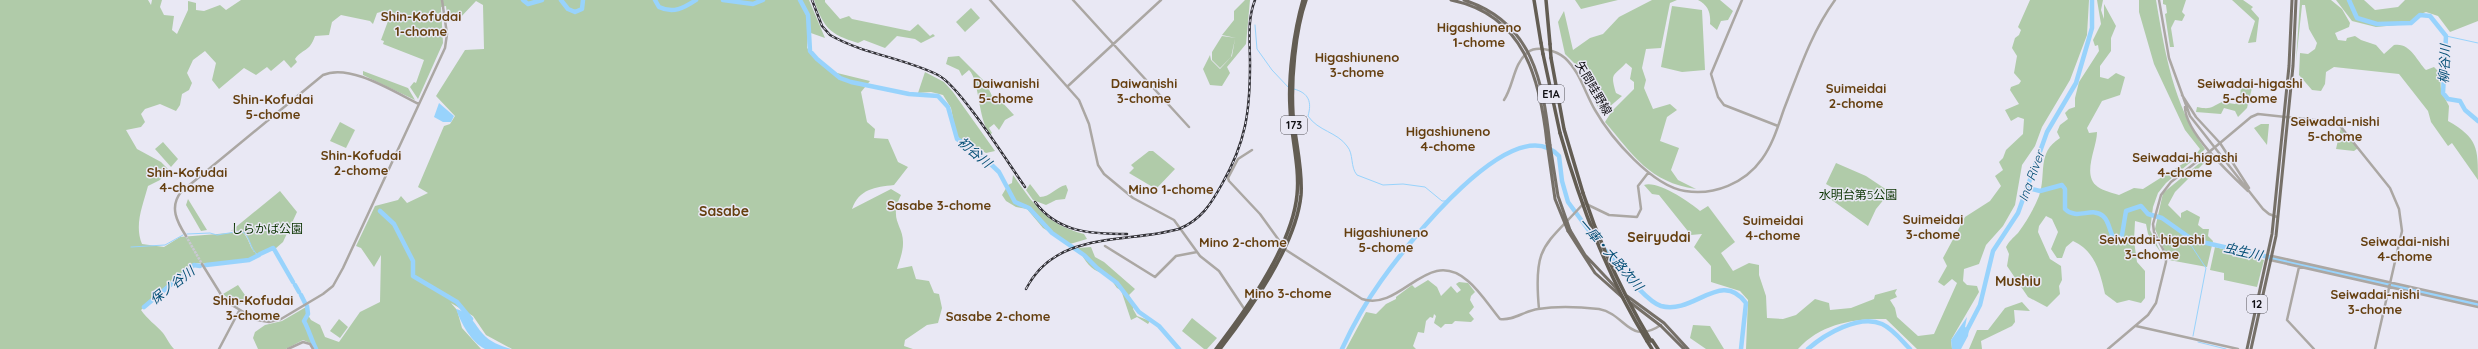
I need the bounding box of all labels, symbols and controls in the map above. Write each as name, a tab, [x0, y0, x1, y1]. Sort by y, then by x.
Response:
district label: Shin-Kofudai 1-chome	[381, 8, 461, 39]
district label: Higashiuneno 1-chome	[1437, 19, 1521, 50]
water label: 柳谷川	[2435, 42, 2453, 84]
district label: Higashiuneno 3-chome	[1315, 49, 1399, 80]
street label: 矢問畦野線	[1573, 58, 1615, 118]
district label: Daiwanishi 5-chome	[973, 75, 1039, 106]
district label: Daiwanishi 3-chome	[1111, 75, 1177, 106]
district label: Seiwadai-higashi 5-chome	[2197, 75, 2303, 106]
district label: Suimeidai 2-chome	[1826, 80, 1886, 111]
road number: E1A	[1538, 85, 1564, 103]
district label: Shin-Kofudai 5-chome	[233, 91, 313, 122]
district label: Seiwadai-nishi 5-chome	[2290, 113, 2380, 144]
road number: 173	[1281, 116, 1307, 134]
district label: Higashiuneno 4-chome	[1406, 123, 1490, 154]
water label: 初谷川	[955, 133, 997, 172]
district label: Shin-Kofudai 2-chome	[321, 147, 401, 178]
water label: Ina River	[2014, 147, 2048, 204]
district label: Seiwadai-higashi 4-chome	[2132, 149, 2238, 180]
district label: Shin-Kofudai 4-chome	[147, 164, 227, 195]
district label: Mino 1-chome	[1128, 181, 1214, 197]
park label: 水明台第5公園	[1819, 187, 1897, 202]
district label: Sasabe 3-chome	[887, 197, 991, 213]
district label: Sasabe	[699, 202, 749, 220]
district label: Suimeidai 3-chome	[1903, 211, 1963, 242]
district label: Suimeidai 4-chome	[1743, 212, 1803, 243]
water label: 一庫・大路次川	[1575, 214, 1648, 295]
park label: しらかば公園	[231, 221, 303, 236]
district label: Higashiuneno 5-chome	[1344, 224, 1428, 255]
district label: Seiryudai	[1627, 228, 1691, 246]
district label: Seiwadai-higashi 3-chome	[2099, 231, 2205, 262]
district label: Seiwadai-nishi 4-chome	[2360, 233, 2450, 264]
district label: Mino 2-chome	[1199, 234, 1287, 250]
water label: 虫生川	[2222, 239, 2266, 264]
water label: 保ノ谷川	[147, 261, 199, 307]
district label: Mushiu	[1995, 272, 2041, 290]
district label: Mino 3-chome	[1244, 285, 1332, 301]
district label: Seiwadai-nishi 3-chome	[2330, 286, 2420, 317]
district label: Shin-Kofudai 3-chome	[213, 292, 293, 323]
road number: 12	[2247, 295, 2267, 313]
district label: Sasabe 2-chome	[946, 308, 1051, 324]

